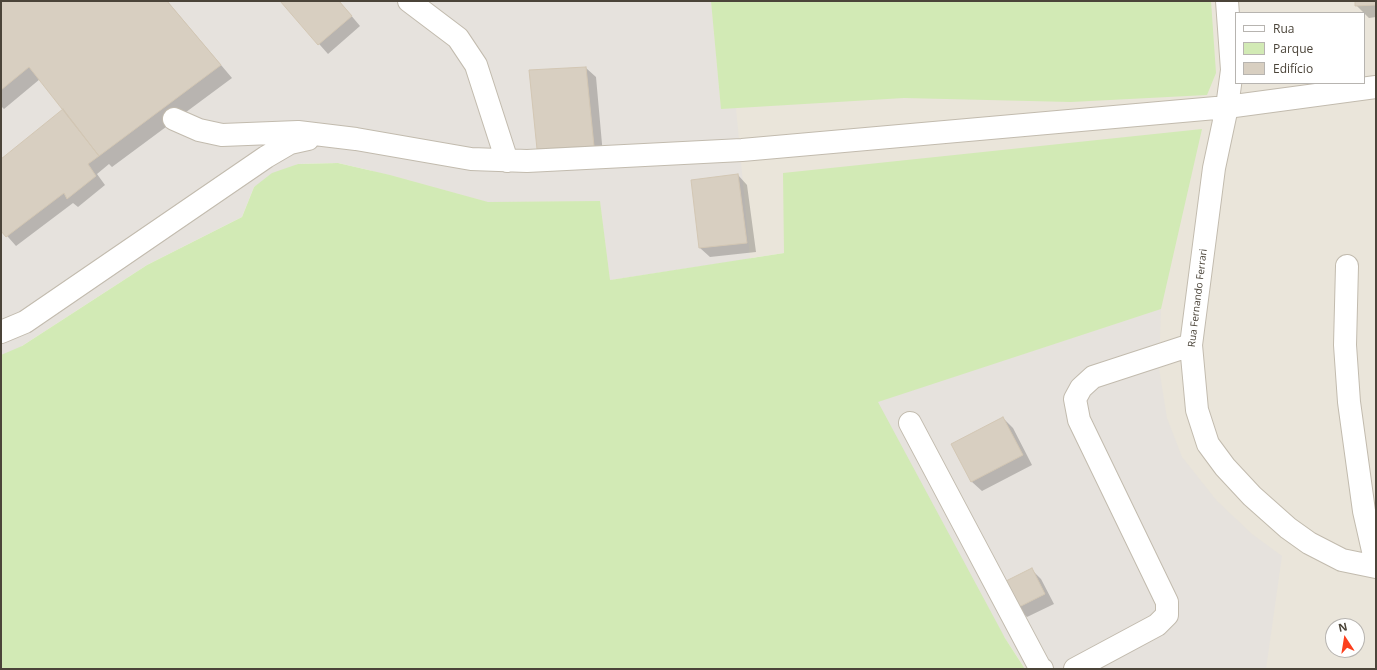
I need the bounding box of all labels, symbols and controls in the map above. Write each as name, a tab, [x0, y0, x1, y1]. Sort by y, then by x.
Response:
legend	[1235, 12, 1365, 84]
text: Rua	[1273, 20, 1294, 37]
text: Parque	[1273, 40, 1313, 57]
text: Edifício	[1273, 60, 1313, 77]
street label: Rua Fernando Ferrari	[1186, 248, 1210, 348]
north arrow	[1325, 618, 1365, 658]
text: N	[1337, 618, 1349, 635]

